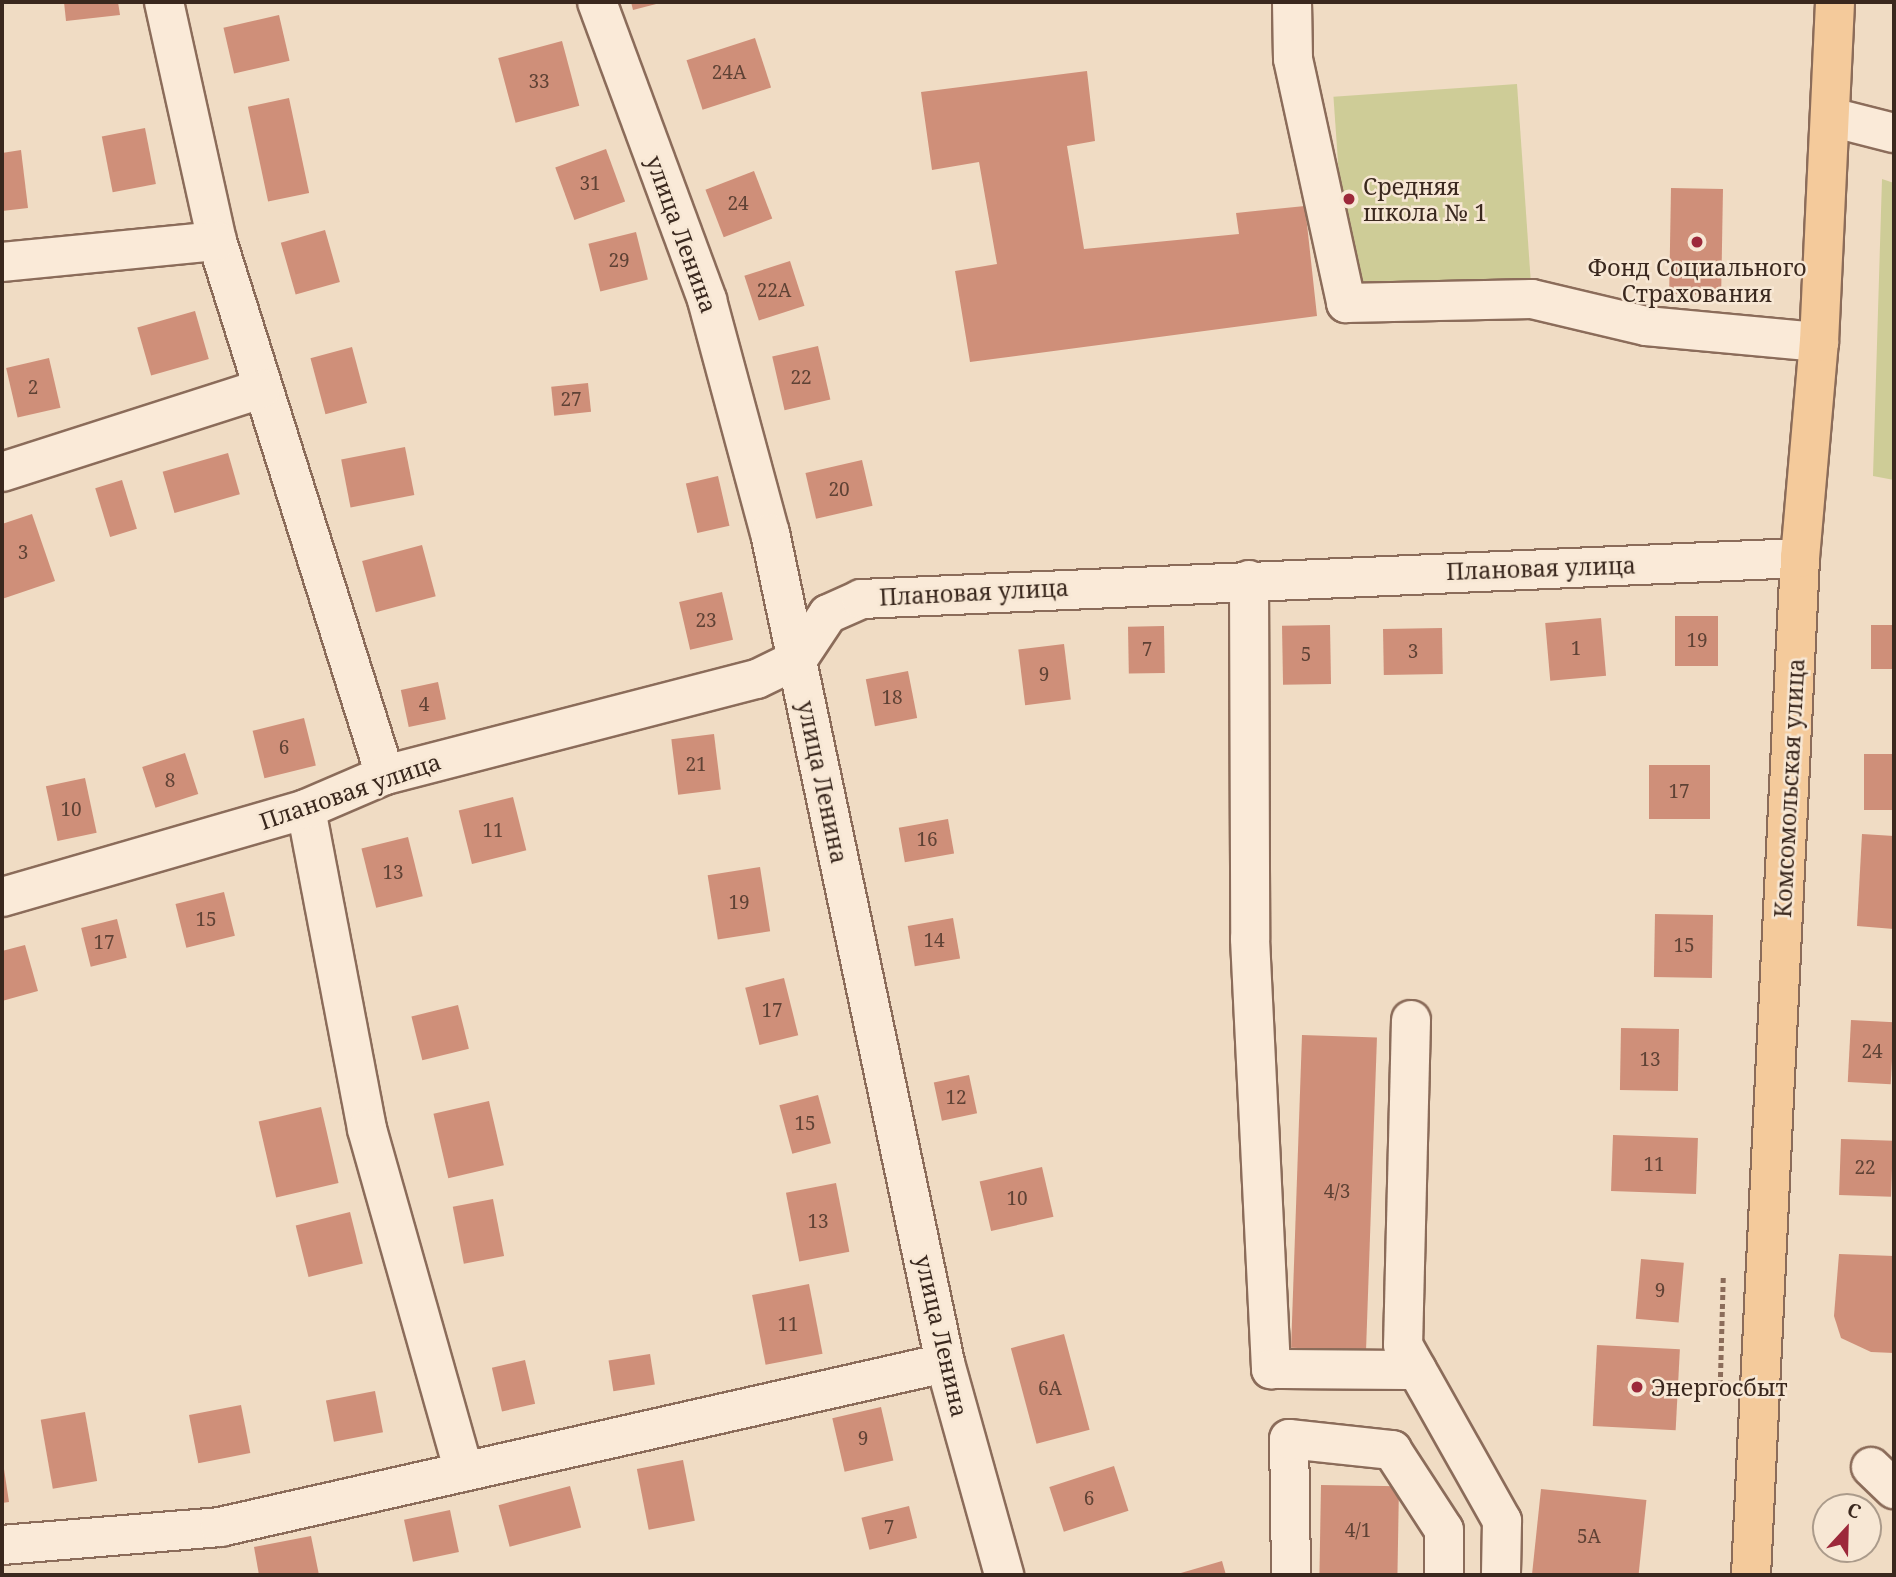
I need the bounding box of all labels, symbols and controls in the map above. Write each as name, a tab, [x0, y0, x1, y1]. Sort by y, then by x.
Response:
house number: 24А	[712, 62, 746, 84]
house number: 33	[528, 71, 550, 93]
street label: улица Ленина	[641, 151, 723, 317]
place label: Средняя школа № 1	[1363, 172, 1487, 226]
house number: 31	[579, 173, 601, 195]
marker: Средняя школа № 1	[1341, 191, 1357, 207]
house number: 24	[727, 193, 749, 215]
marker: Фонд Социального Страхования	[1689, 234, 1705, 250]
house number: 29	[608, 250, 630, 272]
place label: Фонд Социального Страхования	[1587, 253, 1807, 307]
house number: 22А	[757, 280, 791, 302]
house number: 22	[790, 367, 812, 389]
house number: 2	[28, 377, 38, 399]
house number: 27	[560, 389, 582, 411]
house number: 20	[828, 479, 850, 501]
house number: 3	[18, 542, 28, 564]
street label: Плановая улица	[1446, 551, 1636, 585]
street label: Плановая улица	[878, 573, 1070, 611]
house number: 23	[695, 610, 717, 632]
house number: 19	[1686, 630, 1708, 652]
house number: 1	[1571, 638, 1581, 660]
house number: 7	[1142, 639, 1152, 661]
house number: 3	[1408, 641, 1418, 663]
house number: 5	[1301, 644, 1311, 666]
street label: Комсомольская улица	[1768, 657, 1810, 919]
house number: 9	[1039, 664, 1049, 686]
house number: 18	[881, 687, 903, 709]
house number: 4	[419, 694, 429, 716]
street label: улица Ленина	[792, 698, 854, 866]
house number: 6	[279, 737, 289, 759]
street label: Плановая улица	[256, 747, 444, 835]
house number: 21	[685, 754, 707, 776]
house number: 8	[165, 770, 175, 792]
house number: 17	[1668, 781, 1690, 803]
house number: 10	[60, 799, 82, 821]
house number: 11	[482, 820, 504, 842]
house number: 16	[916, 829, 938, 851]
house number: 13	[382, 862, 404, 884]
house number: 19	[728, 892, 750, 914]
house number: 15	[195, 909, 217, 931]
house number: 14	[923, 930, 945, 952]
house number: 17	[93, 932, 115, 954]
house number: 15	[1673, 935, 1695, 957]
house number: 17	[761, 1000, 783, 1022]
house number: 24	[1861, 1041, 1883, 1063]
house number: 13	[1639, 1049, 1661, 1071]
house number: 12	[945, 1087, 967, 1109]
house number: 15	[794, 1113, 816, 1135]
house number: 11	[1643, 1154, 1665, 1176]
house number: 22	[1854, 1157, 1876, 1179]
house number: 4/3	[1324, 1181, 1350, 1203]
house number: 10	[1006, 1188, 1028, 1210]
house number: 13	[807, 1211, 829, 1233]
street label: улица Ленина	[910, 1252, 974, 1420]
house number: 9	[1655, 1280, 1665, 1302]
house number: 11	[777, 1314, 799, 1336]
place label: Энергосбыт	[1651, 1373, 1788, 1401]
house number: 6А	[1038, 1378, 1062, 1400]
marker: Энергосбыт	[1629, 1379, 1645, 1395]
house number: 9	[858, 1428, 868, 1450]
house number: 6	[1084, 1488, 1094, 1510]
north arrow	[1812, 1493, 1882, 1563]
text: С	[1843, 1496, 1865, 1525]
house number: 7	[884, 1517, 894, 1539]
house number: 4/1	[1345, 1520, 1371, 1542]
house number: 5А	[1577, 1526, 1601, 1548]

